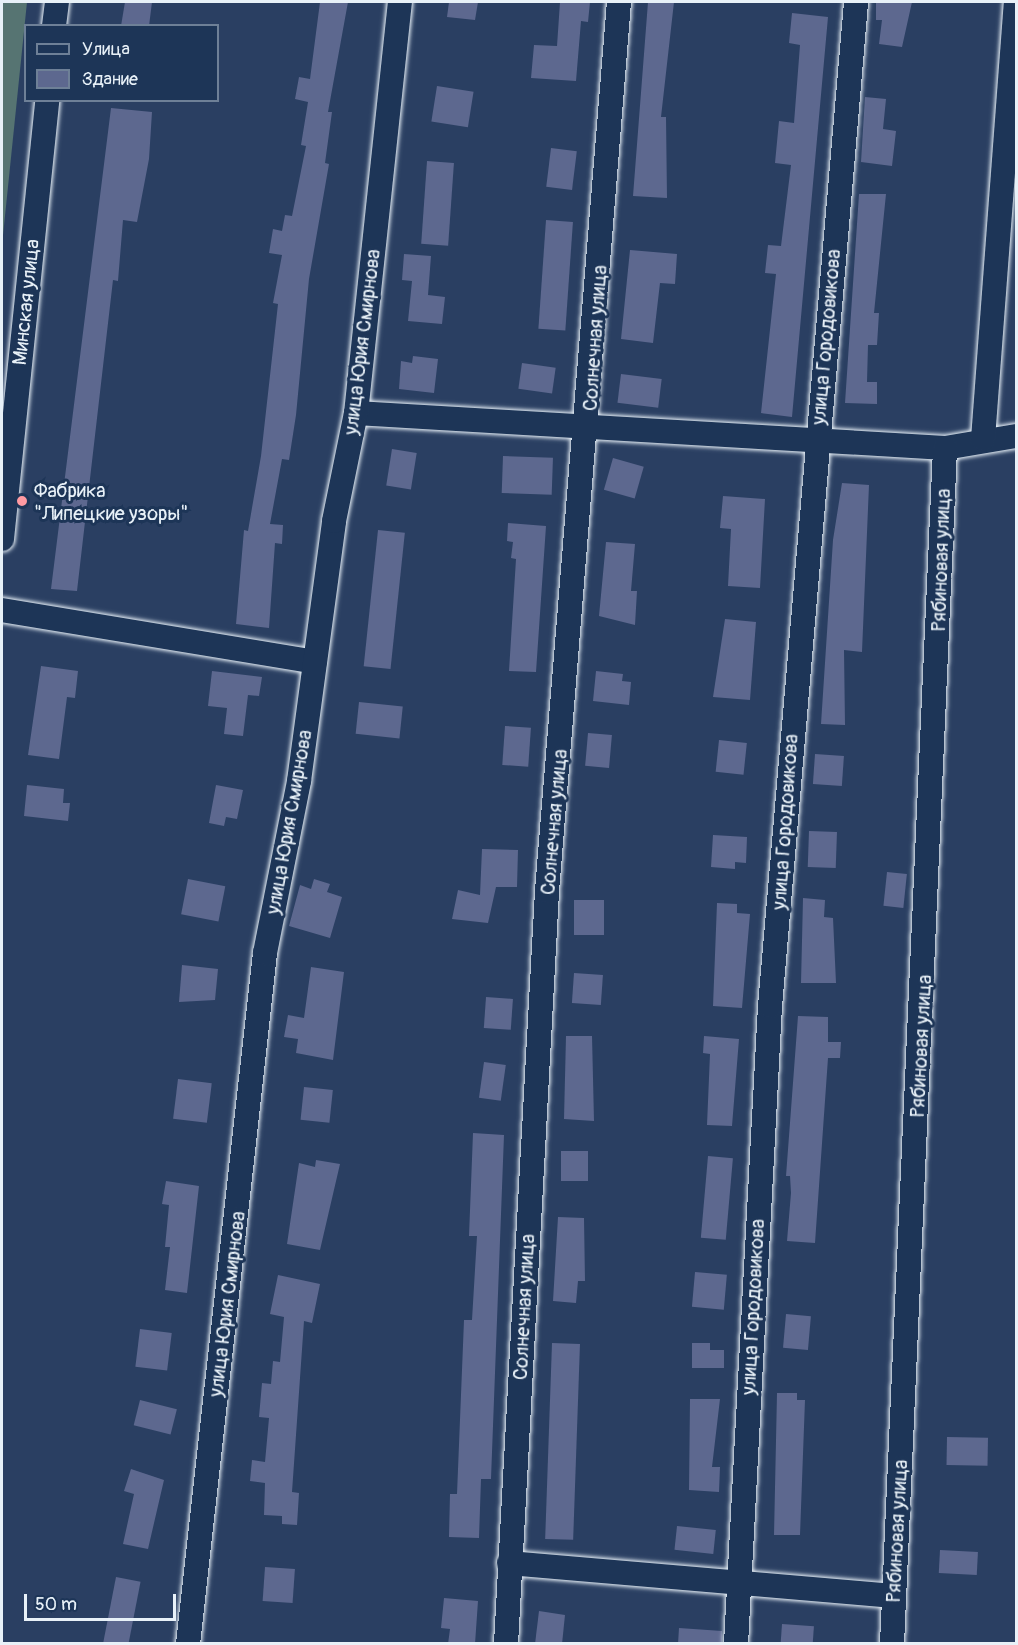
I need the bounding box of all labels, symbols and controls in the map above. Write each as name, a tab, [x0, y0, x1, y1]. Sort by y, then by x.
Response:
legend	[24, 24, 219, 102]
text: Улица	[82, 38, 130, 61]
text: Здание	[82, 68, 138, 91]
street label: Минская улица	[7, 238, 45, 366]
street label: улица Юрия Смирнова	[339, 248, 385, 436]
street label: улица Городовикова	[806, 248, 846, 426]
street label: Солнечная улица	[578, 264, 612, 412]
place label: Фабрика "Липецкие узоры"	[34, 478, 188, 525]
street label: Рябиновая улица	[927, 488, 955, 632]
marker: Фабрика "Липецкие узоры"	[15, 494, 29, 508]
street label: улица Юрия Смирнова	[261, 728, 317, 916]
street label: улица Городовикова	[767, 733, 803, 911]
street label: Солнечная улица	[536, 748, 572, 896]
street label: Рябиновая улица	[905, 974, 937, 1118]
street label: улица Юрия Смирнова	[204, 1210, 250, 1398]
street label: улица Городовикова	[736, 1218, 770, 1396]
street label: Солнечная улица	[508, 1233, 540, 1381]
street label: Рябиновая улица	[881, 1459, 913, 1603]
scale bar	[27, 1582, 178, 1620]
text: 50 m	[35, 1593, 77, 1616]

